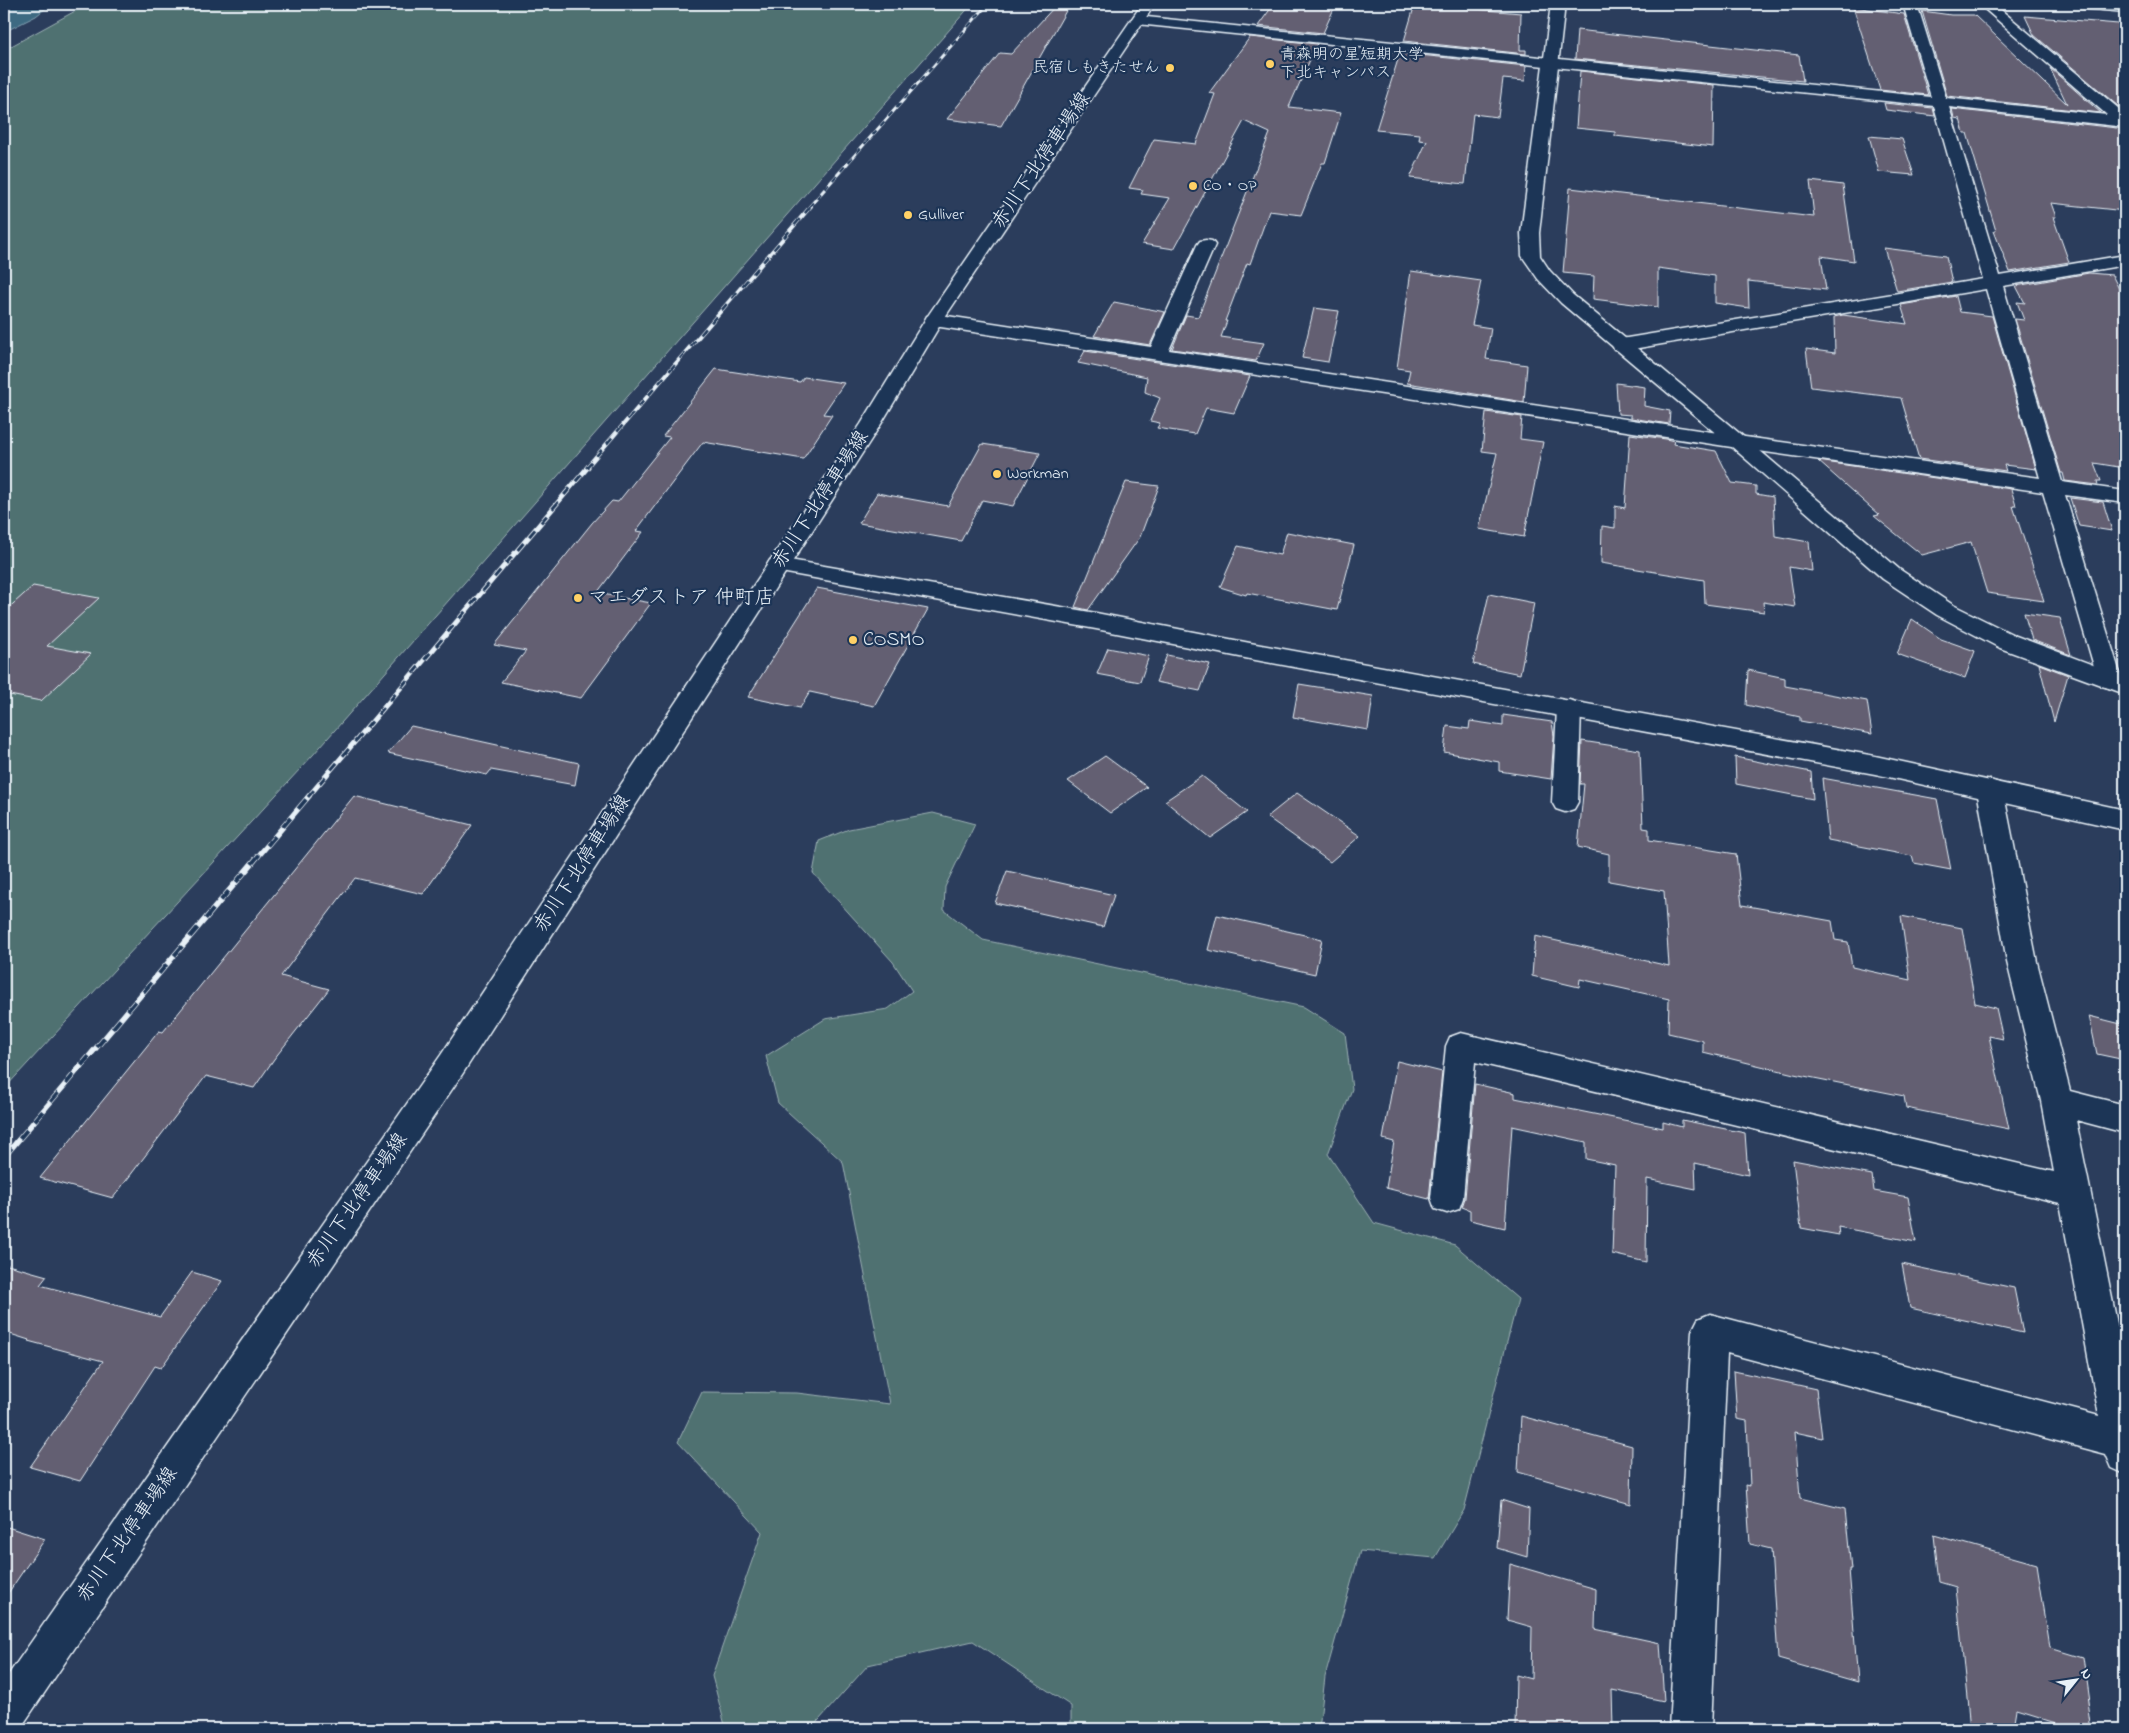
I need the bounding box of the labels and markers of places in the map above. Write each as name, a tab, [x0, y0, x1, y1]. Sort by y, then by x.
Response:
place label: 青森明の星短期大学 下北キャンパス	[1280, 43, 1424, 85]
place label: 民宿しもきたせん	[1032, 56, 1160, 80]
marker: 青森明の星短期大学 下北キャンパス	[1264, 58, 1276, 70]
marker: 民宿しもきたせん	[1164, 62, 1176, 74]
place label: CO・OP	[1203, 174, 1257, 198]
marker: CO・OP	[1187, 180, 1199, 192]
place label: Gulliver	[918, 203, 964, 227]
marker: Gulliver	[902, 209, 914, 221]
place label: Workman	[1007, 462, 1069, 486]
marker: Workman	[991, 468, 1003, 480]
place label: マエダストア 仲町店	[588, 584, 775, 613]
marker: マエダストア 仲町店	[572, 592, 584, 604]
place label: COSMO	[863, 626, 925, 655]
marker: COSMO	[847, 634, 859, 646]

